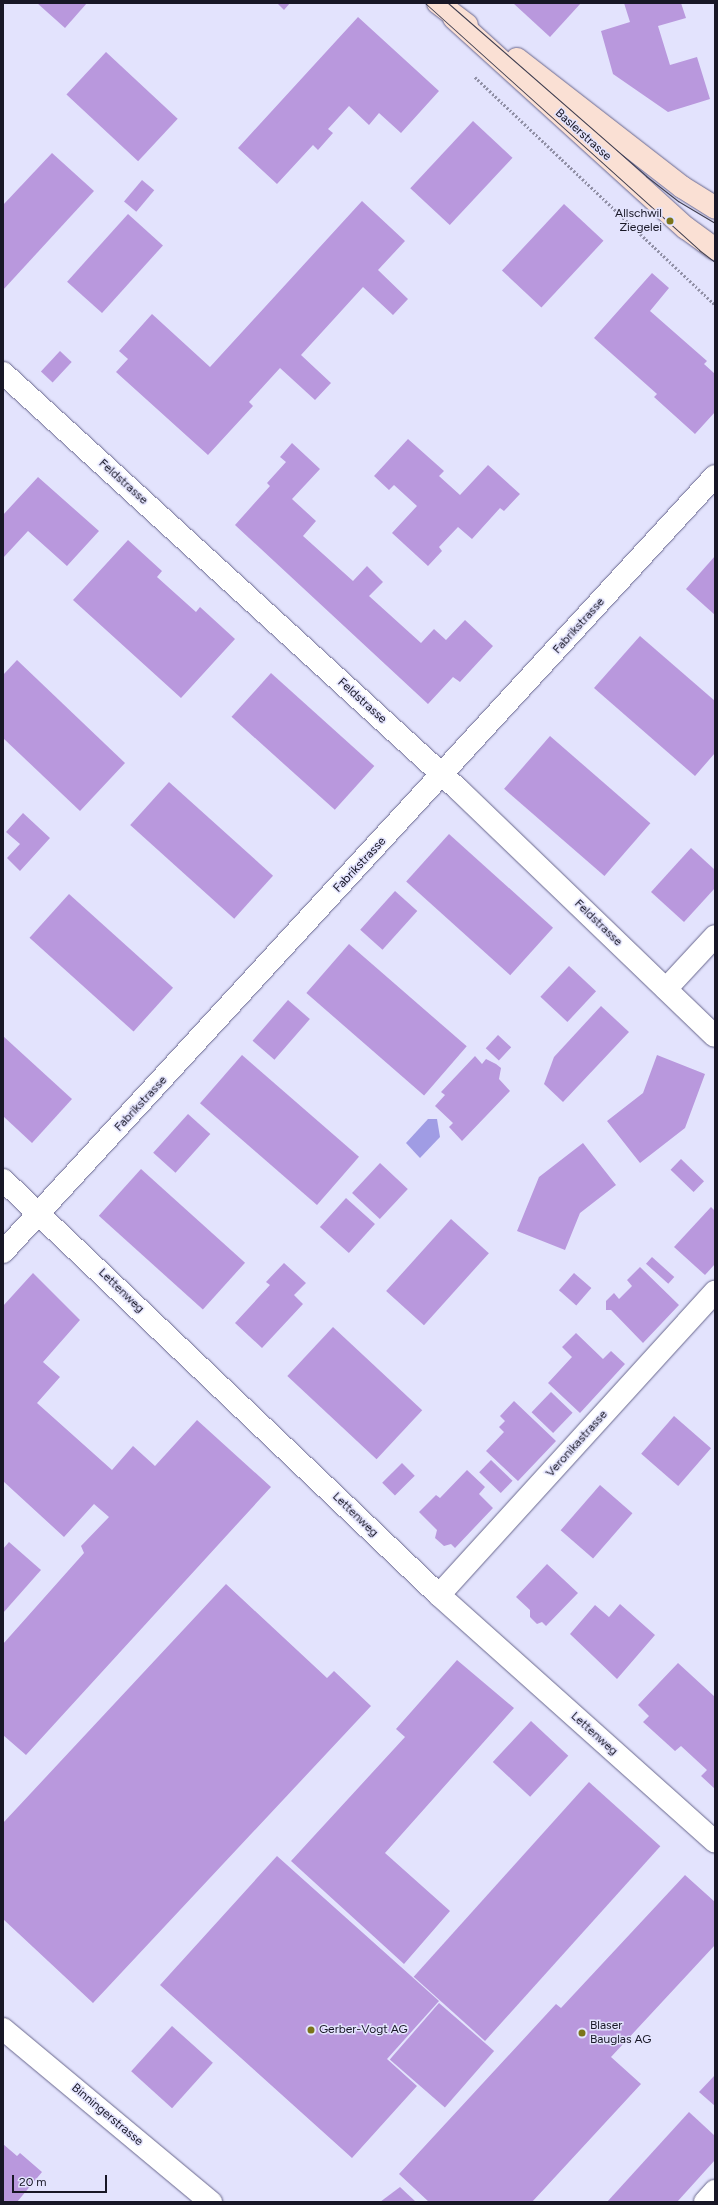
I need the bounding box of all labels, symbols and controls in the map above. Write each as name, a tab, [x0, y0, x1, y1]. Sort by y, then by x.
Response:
street label: Baslerstrasse	[552, 106, 614, 164]
place label: Allschwil Ziegelei	[615, 207, 662, 235]
marker: Allschwil Ziegelei	[665, 216, 675, 226]
street label: Feldstrasse	[96, 456, 150, 508]
street label: Fabrikstrasse	[550, 595, 608, 657]
street label: Feldstrasse	[335, 675, 389, 727]
street label: Fabrikstrasse	[331, 834, 389, 896]
street label: Feldstrasse	[571, 897, 625, 949]
street label: Fabrikstrasse	[112, 1073, 170, 1135]
street label: Lettenweg	[95, 1266, 147, 1316]
street label: Veronikastrasse	[543, 1408, 611, 1480]
street label: Lettenweg	[329, 1490, 381, 1540]
street label: Lettenweg	[568, 1709, 620, 1759]
place label: Blaser Bauglas AG	[590, 2019, 651, 2047]
place label: Gerber-Vogt AG	[319, 2023, 408, 2037]
marker: Gerber-Vogt AG	[306, 2025, 316, 2035]
marker: Blaser Bauglas AG	[577, 2028, 587, 2038]
street label: Binningerstrasse	[68, 2081, 146, 2149]
scale bar	[14, 2167, 109, 2193]
text: 20 m	[19, 2175, 47, 2189]

